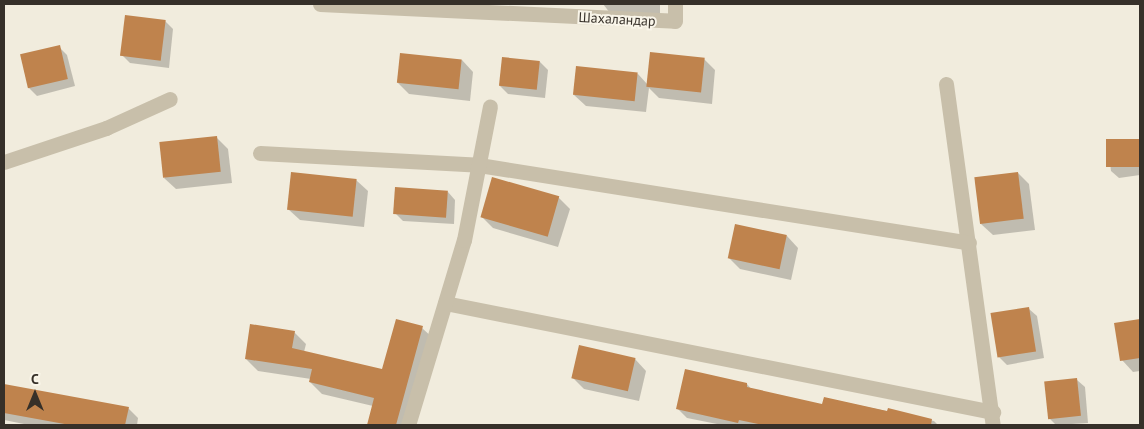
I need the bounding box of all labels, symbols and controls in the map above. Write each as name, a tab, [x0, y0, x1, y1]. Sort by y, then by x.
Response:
street label: Шахаландар	[578, 9, 656, 29]
north arrow	[10, 369, 60, 419]
text: С	[31, 370, 39, 388]

